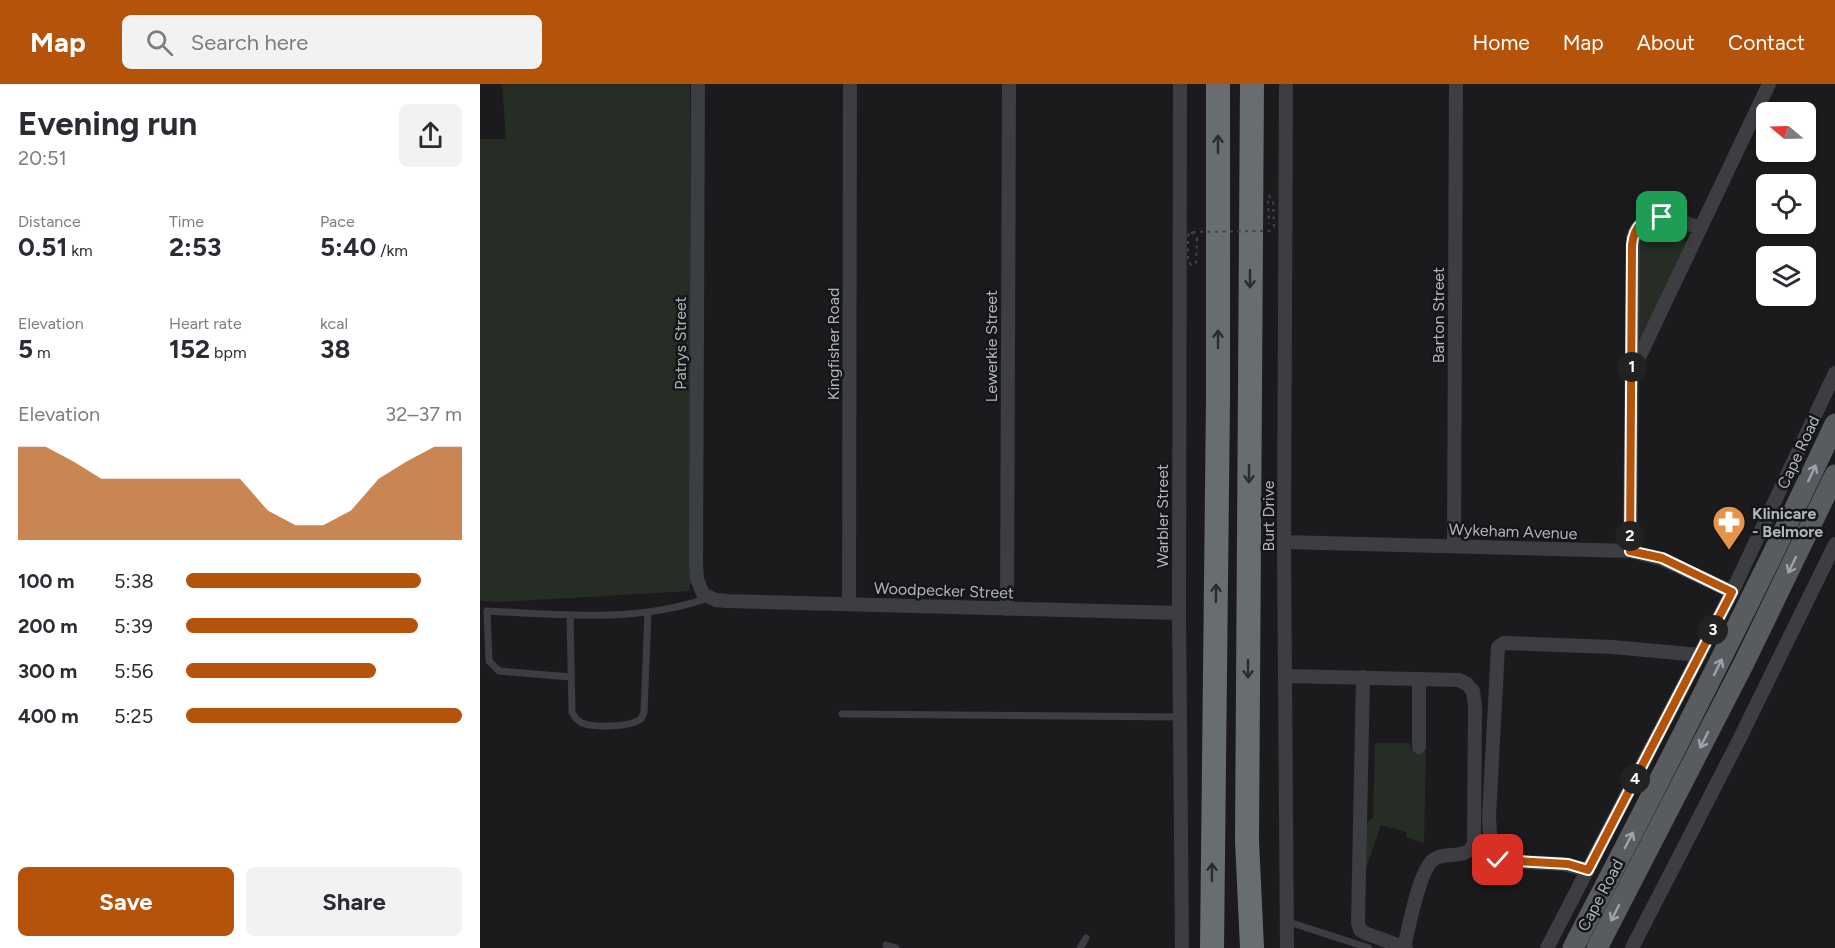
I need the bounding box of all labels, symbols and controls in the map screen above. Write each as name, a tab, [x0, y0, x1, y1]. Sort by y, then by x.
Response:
search box	[122, 15, 542, 69]
text: Map	[30, 25, 86, 59]
icon: search	[143, 26, 176, 59]
text: Search here	[191, 29, 308, 56]
text: Home	[1473, 30, 1530, 55]
text: Map	[1563, 30, 1604, 55]
text: About	[1637, 30, 1695, 55]
text: Contact	[1728, 30, 1805, 55]
north arrow	[1756, 102, 1816, 162]
map controls	[1756, 102, 1816, 306]
text: Evening run	[18, 104, 197, 143]
button: share	[399, 104, 462, 167]
one-way arrow	[1212, 135, 1224, 155]
text: 20:51	[18, 146, 67, 170]
button: locate	[1756, 174, 1816, 234]
pin	[1636, 191, 1687, 242]
icon: arrive	[1645, 200, 1678, 233]
text: Distance	[18, 212, 81, 231]
text: Time	[169, 212, 204, 231]
text: Pace	[320, 212, 355, 231]
text: 0.51	[18, 231, 67, 263]
text: 2:53	[169, 231, 221, 263]
text: 5:40	[320, 231, 376, 263]
text: km	[67, 241, 93, 260]
text: /km	[376, 241, 408, 260]
button: layers	[1756, 246, 1816, 306]
street label: Barton Street	[1429, 267, 1448, 363]
one-way arrow	[1244, 269, 1256, 289]
street label: Kingfisher Road	[824, 288, 843, 400]
street label: Lewerkie Street	[982, 290, 1001, 402]
street label: Patrys Street	[671, 296, 690, 390]
text: Elevation	[18, 314, 84, 333]
text: Heart rate	[169, 314, 242, 333]
text: kcal	[320, 314, 348, 333]
one-way arrow	[1212, 330, 1224, 350]
text: 5	[18, 333, 33, 365]
text: 152	[169, 333, 210, 365]
text: 38	[320, 333, 350, 365]
text: m	[33, 343, 51, 362]
text: bpm	[210, 343, 247, 362]
pin: 1	[1617, 352, 1647, 382]
text: 1	[1629, 357, 1635, 376]
text: Elevation	[18, 402, 100, 426]
text: 32–37 m	[385, 402, 462, 426]
street label: Cape Road	[1773, 413, 1824, 492]
street label: Warbler Street	[1153, 464, 1172, 568]
one-way arrow	[1243, 464, 1255, 484]
one-way arrow	[1807, 465, 1818, 483]
street label: Burt Drive	[1259, 480, 1278, 552]
pharmacy icon: Klinicare - Belmore	[1711, 504, 1747, 551]
place label: Klinicare - Belmore	[1752, 504, 1823, 541]
street label: Wykeham Avenue	[1448, 520, 1578, 543]
pin: 2	[1615, 521, 1645, 551]
text: 2	[1625, 526, 1635, 545]
one-way arrow	[1785, 556, 1797, 574]
text: 100 m	[18, 569, 75, 593]
text: 5:38	[114, 569, 154, 593]
street label: Woodpecker Street	[874, 579, 1014, 602]
one-way arrow	[1210, 584, 1222, 604]
text: 200 m	[18, 614, 78, 638]
text: 5:39	[114, 614, 153, 638]
pin: 3	[1698, 615, 1728, 645]
text: 3	[1709, 620, 1717, 639]
one-way arrow	[1713, 658, 1725, 676]
text: 300 m	[18, 659, 77, 683]
text: 5:56	[114, 659, 153, 683]
one-way arrow	[1242, 659, 1254, 679]
text: 400 m	[18, 704, 79, 728]
text: 5:25	[114, 704, 153, 728]
one-way arrow	[1698, 730, 1709, 748]
pin: 4	[1620, 764, 1650, 794]
text: 4	[1630, 769, 1640, 788]
one-way arrow	[1624, 832, 1635, 850]
pin	[1472, 834, 1523, 885]
icon: check	[1481, 843, 1514, 876]
street label: Cape Road	[1574, 856, 1627, 934]
one-way arrow	[1206, 863, 1218, 883]
button: Save	[18, 867, 234, 936]
button: Share	[246, 867, 462, 936]
one-way arrow	[1609, 904, 1621, 921]

